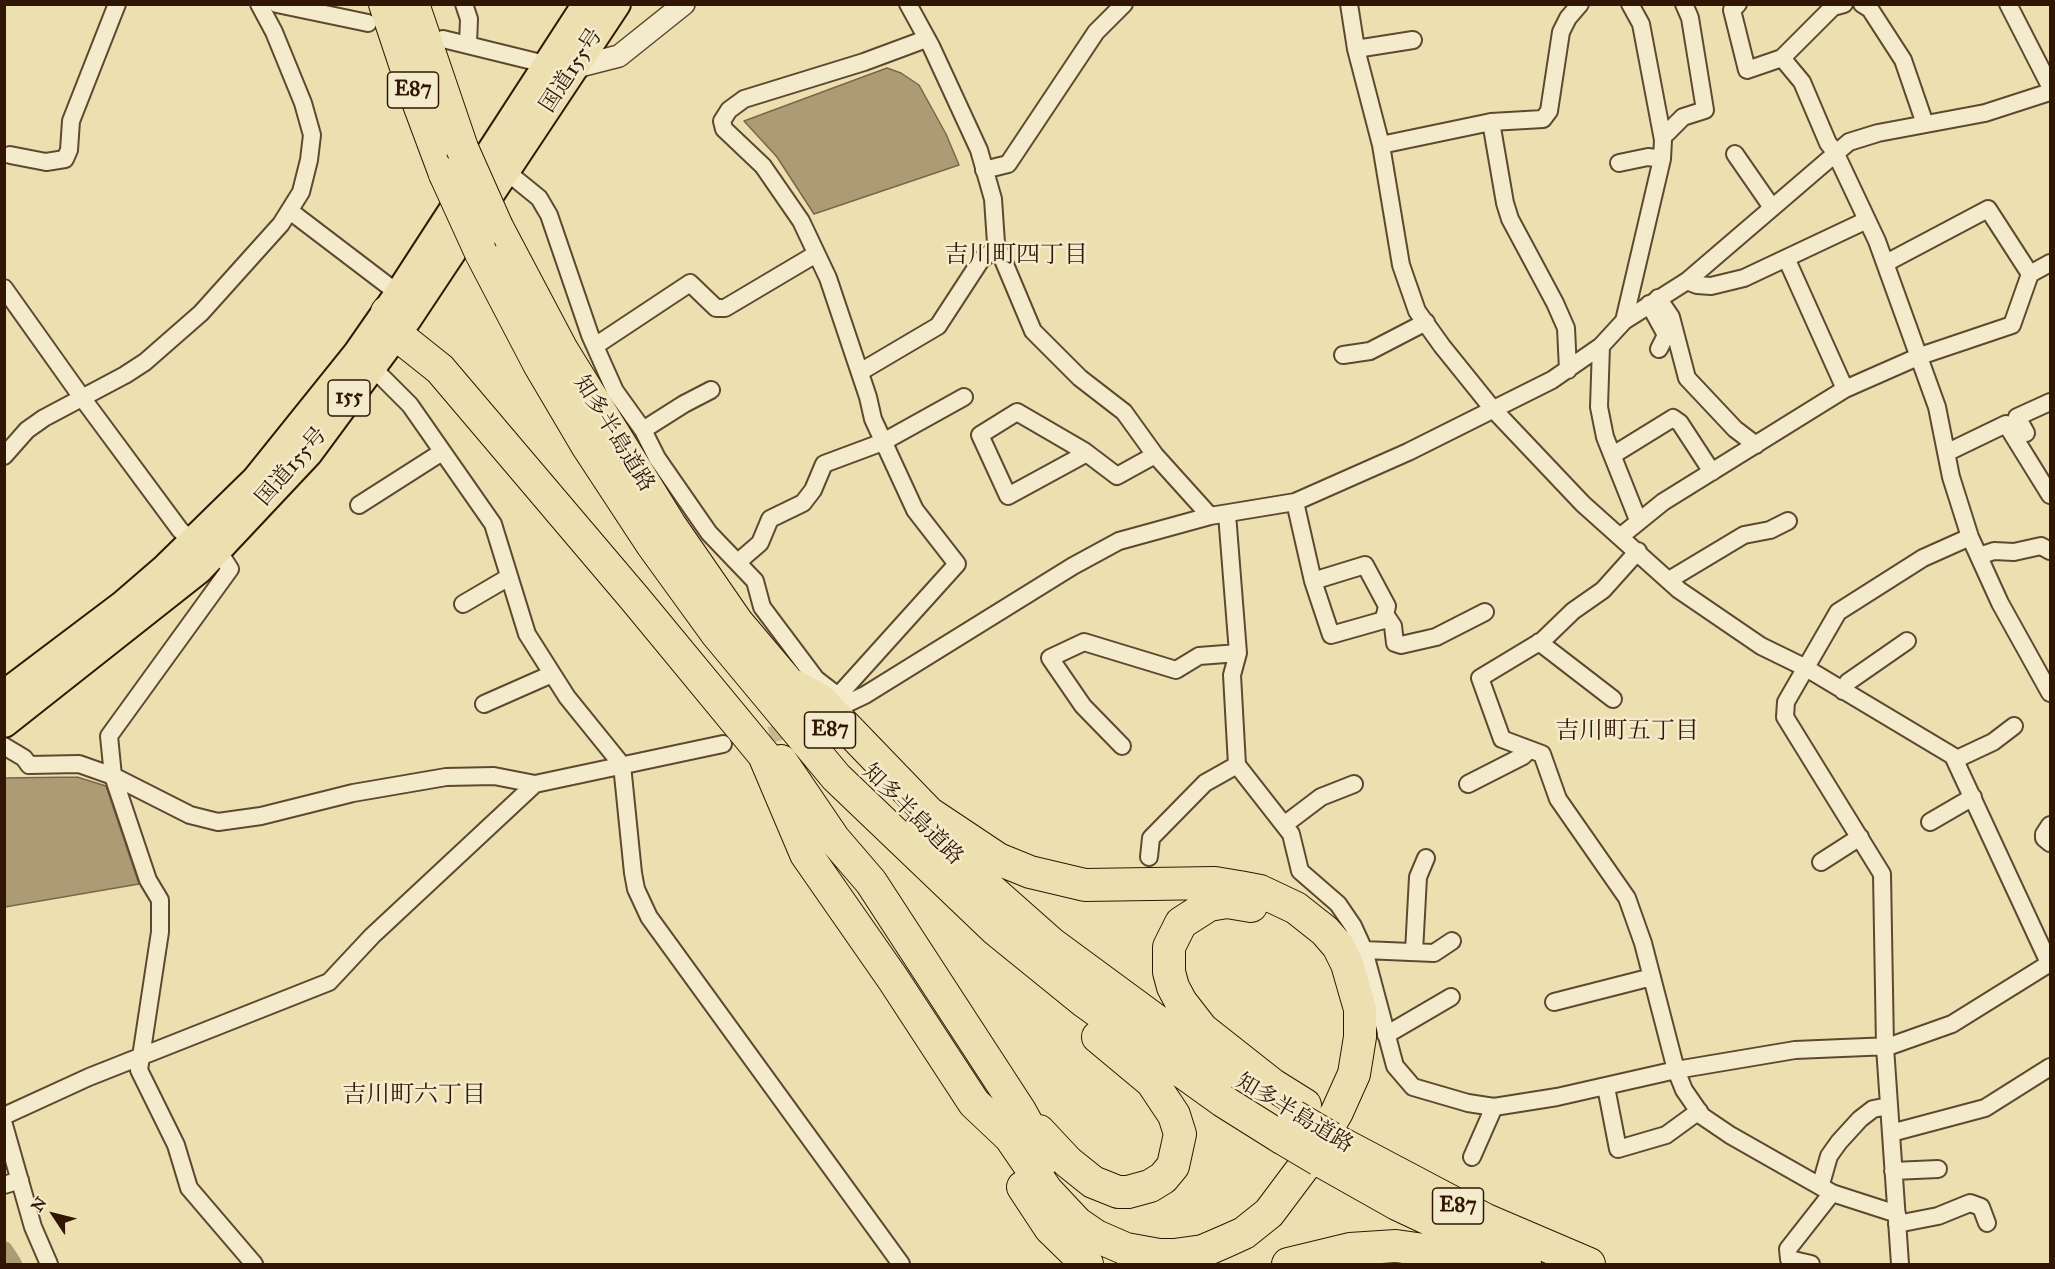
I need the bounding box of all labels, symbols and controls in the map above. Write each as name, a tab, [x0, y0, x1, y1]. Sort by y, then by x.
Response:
street label: 国道155号	[535, 24, 609, 118]
road number: E87	[388, 72, 438, 108]
district label: 吉川町四丁目	[944, 242, 1088, 270]
street label: 知多半島道路	[567, 371, 659, 497]
road number: 155	[328, 380, 370, 416]
street label: 国道155号	[251, 422, 333, 512]
road number: E87	[804, 712, 856, 748]
district label: 吉川町五丁目	[1555, 718, 1699, 746]
street label: 知多半島道路	[856, 759, 968, 871]
street label: 知多半島道路	[1231, 1069, 1357, 1159]
district label: 吉川町六丁目	[342, 1082, 486, 1110]
north arrow	[24, 1185, 84, 1245]
road number: E87	[1432, 1188, 1484, 1224]
text: N	[27, 1193, 51, 1215]

